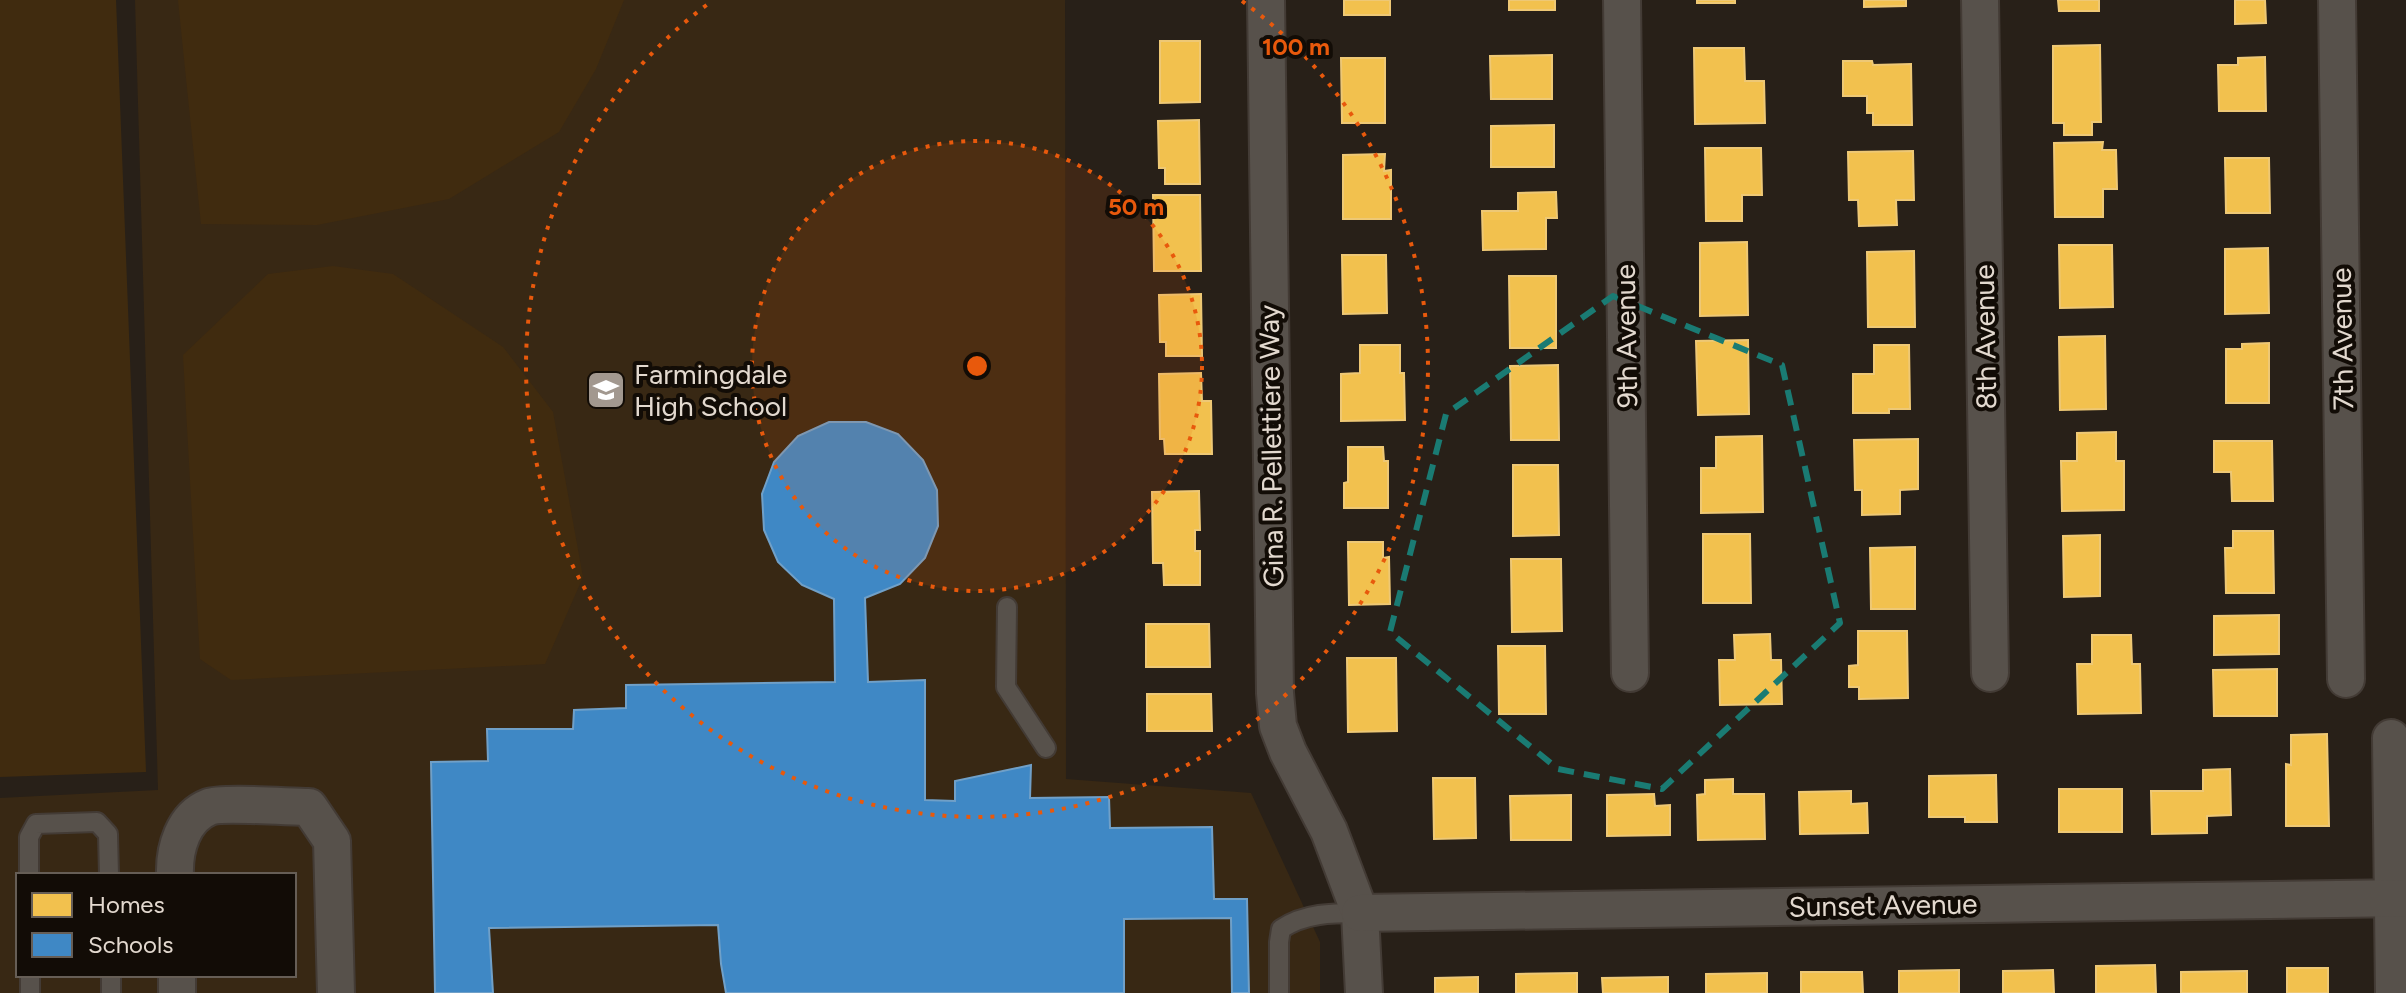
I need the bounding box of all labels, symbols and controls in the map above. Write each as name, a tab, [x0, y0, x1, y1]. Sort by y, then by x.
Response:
text: 100 m	[1262, 32, 1330, 61]
text: 50 m	[1108, 192, 1164, 221]
street label: 9th Avenue	[1608, 264, 1644, 408]
street label: 8th Avenue	[1967, 264, 2003, 410]
street label: 7th Avenue	[2324, 267, 2360, 411]
street label: Gina R. Pellettiere Way	[1252, 304, 1290, 588]
centre of rings	[963, 352, 991, 380]
place label: Farmingdale High School	[634, 357, 787, 423]
school or university icon: Farmingdale High School	[585, 369, 627, 411]
legend	[16, 873, 296, 977]
street label: Sunset Avenue	[1788, 886, 1978, 924]
text: Homes	[88, 890, 165, 919]
text: Schools	[88, 930, 173, 959]

